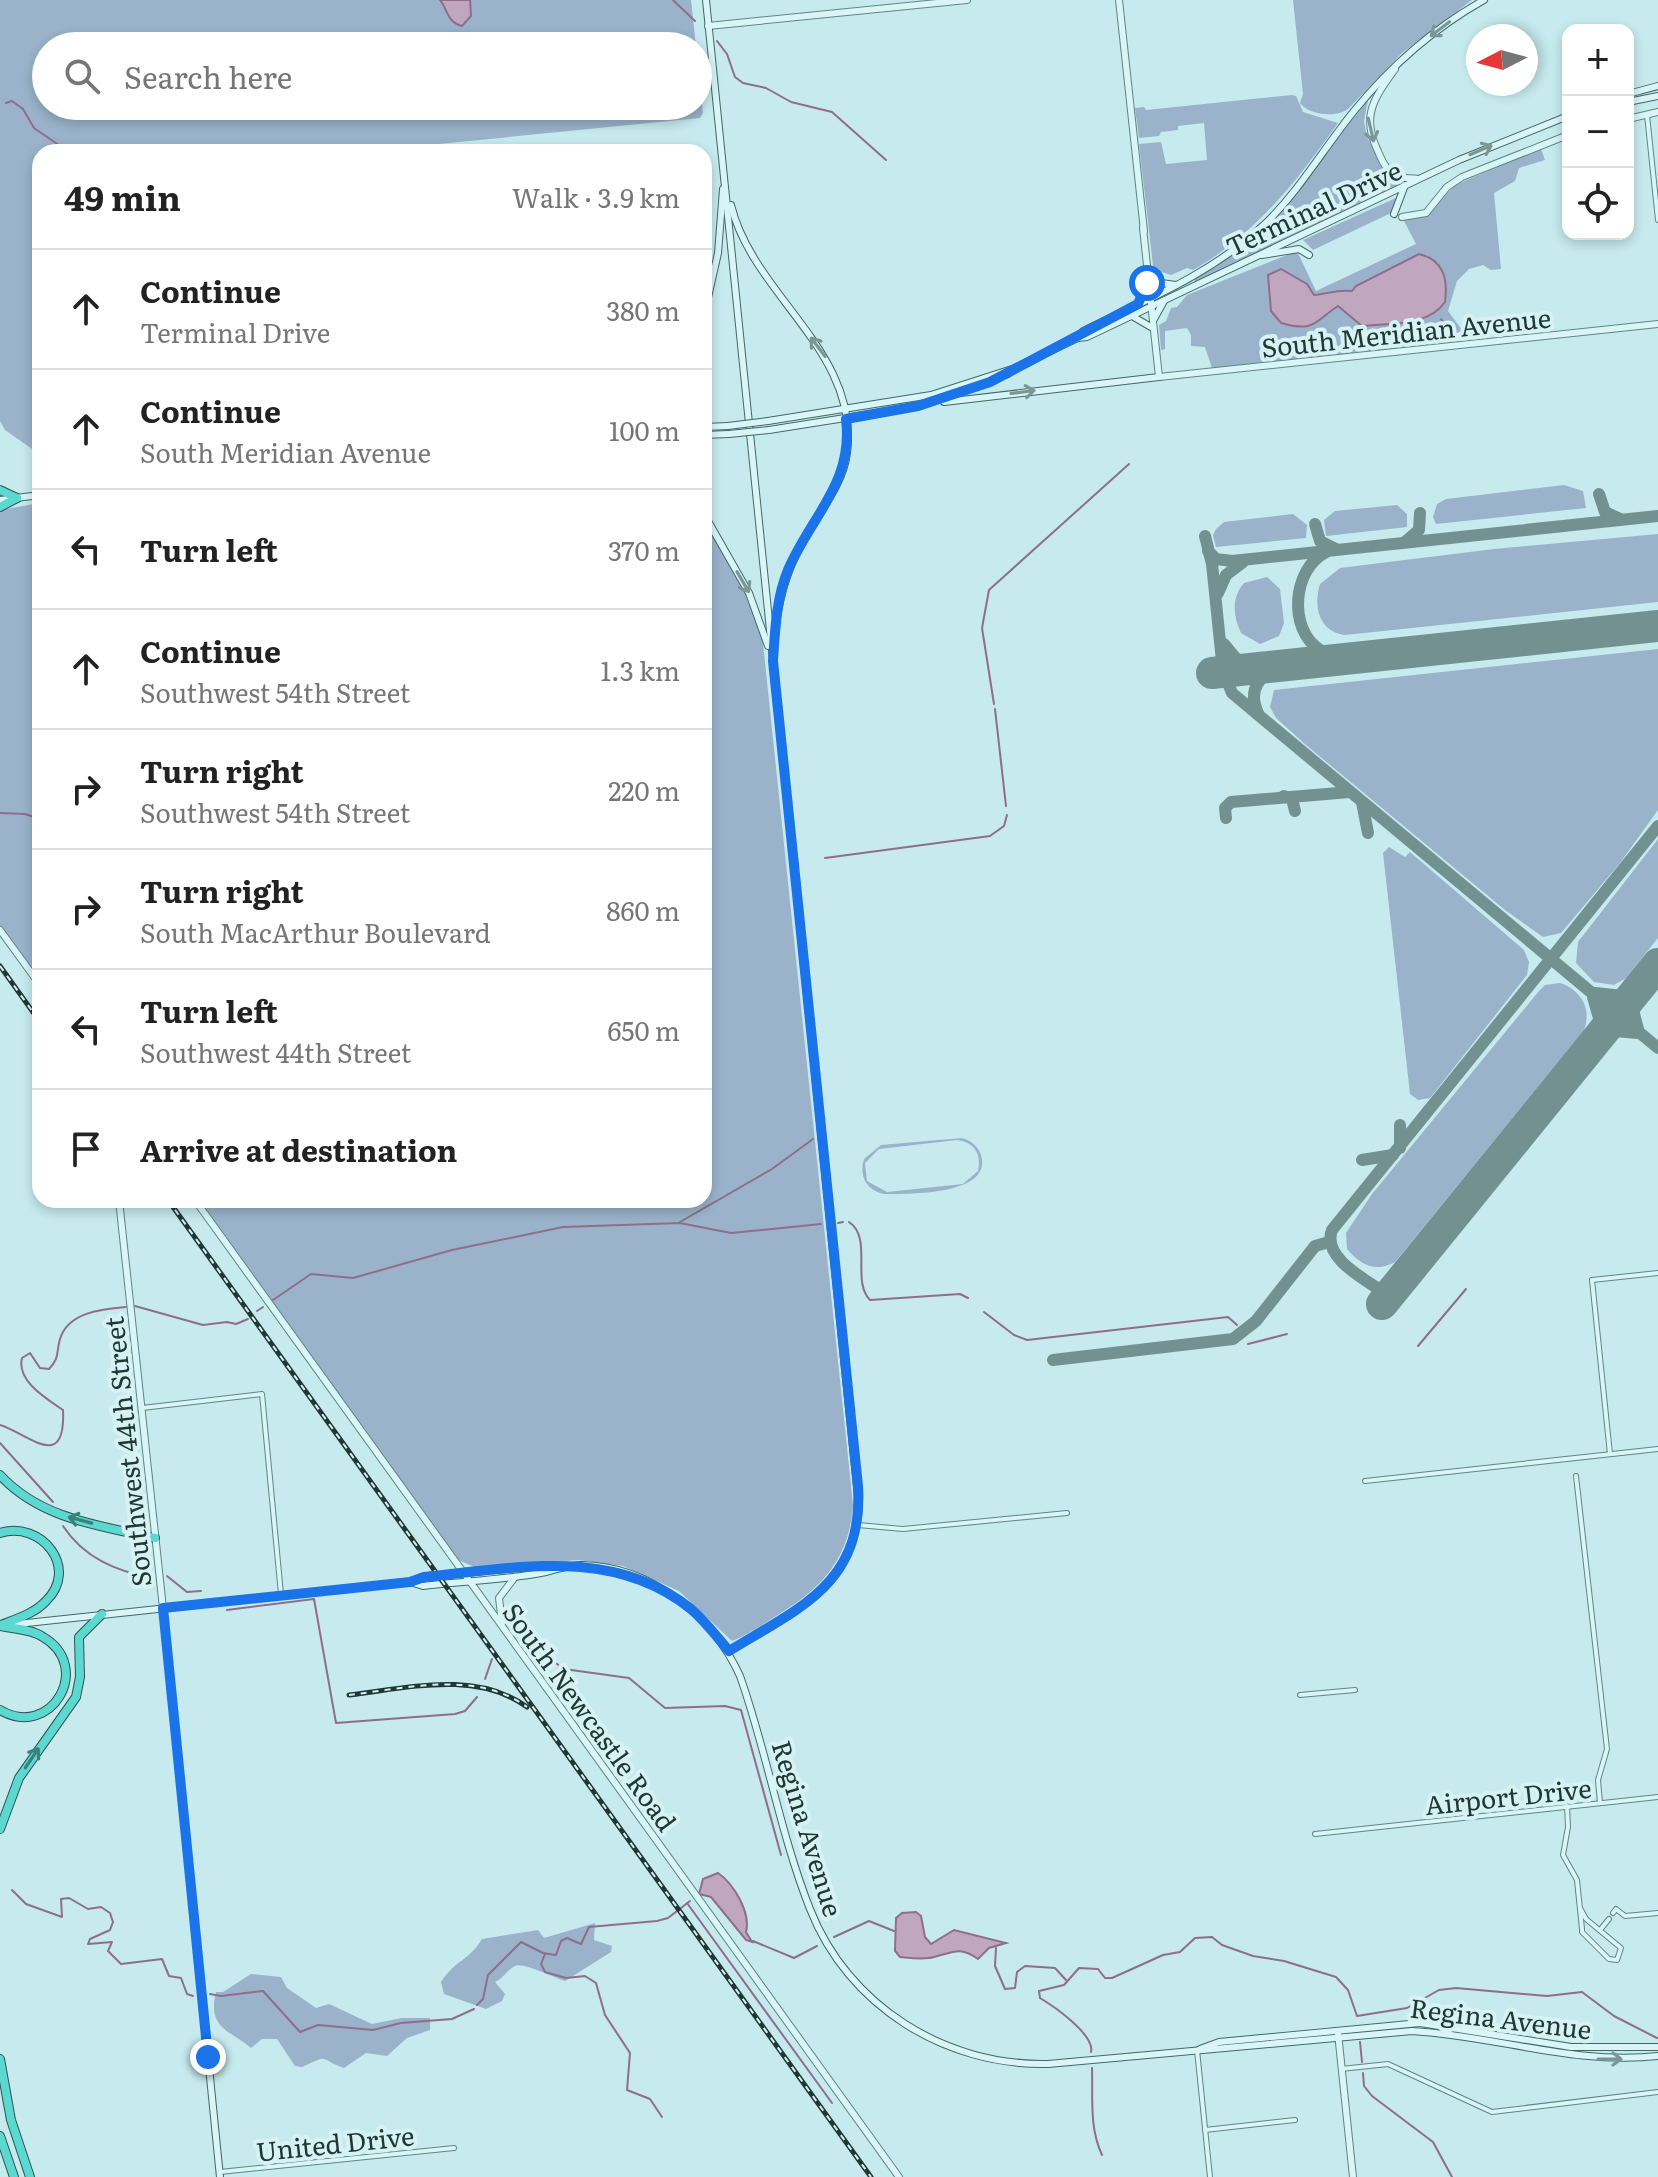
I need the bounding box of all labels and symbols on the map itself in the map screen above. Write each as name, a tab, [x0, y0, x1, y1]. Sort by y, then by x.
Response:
one-way arrow	[1430, 21, 1451, 38]
north arrow	[1466, 24, 1538, 96]
one-way arrow	[1364, 117, 1379, 142]
one-way arrow	[1469, 141, 1493, 156]
street label: Terminal Drive	[1219, 149, 1407, 265]
route start	[1129, 265, 1165, 301]
street label: South Meridian Avenue	[1259, 296, 1553, 366]
one-way arrow	[810, 337, 827, 358]
one-way arrow	[1009, 385, 1036, 400]
one-way arrow	[735, 570, 751, 593]
street label: Southwest 44th Street	[92, 1315, 160, 1589]
one-way arrow	[67, 1512, 93, 1527]
street label: South Newcastle Road	[495, 1594, 687, 1838]
street label: Regina Avenue	[764, 1735, 854, 1921]
one-way arrow	[24, 1748, 40, 1770]
street label: Airport Drive	[1423, 1767, 1593, 1823]
street label: Regina Avenue	[1408, 1987, 1594, 2047]
route end	[190, 2039, 226, 2075]
one-way arrow	[1596, 2051, 1623, 2067]
street label: United Drive	[254, 2114, 416, 2170]

